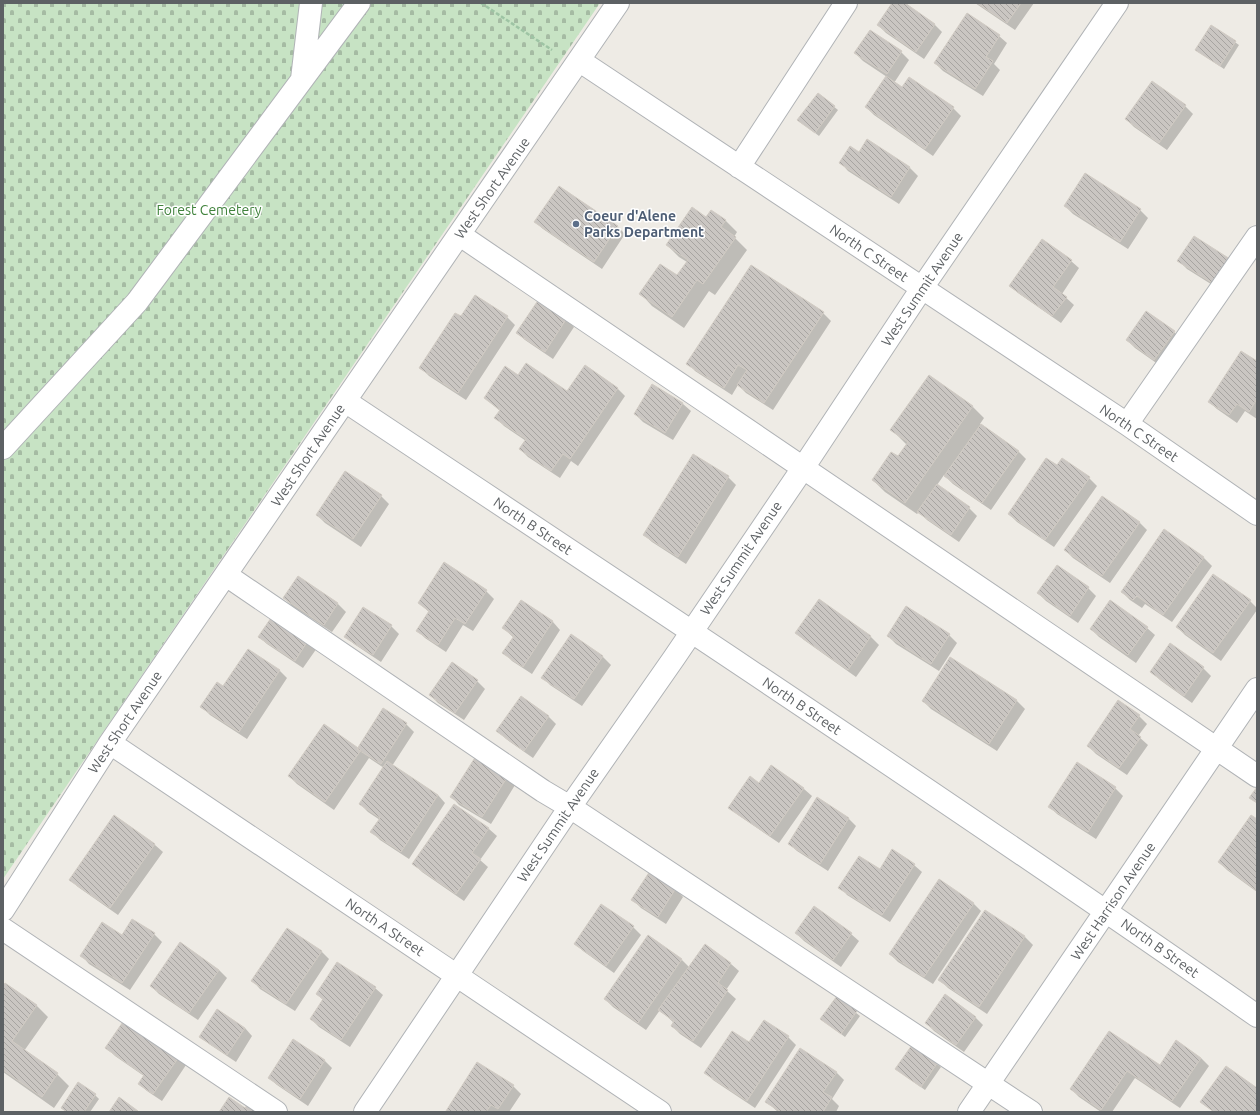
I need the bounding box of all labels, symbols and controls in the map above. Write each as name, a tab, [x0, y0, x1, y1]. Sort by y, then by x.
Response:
street label: West Short Avenue	[451, 134, 533, 242]
park label: Forest Cemetery	[156, 202, 262, 218]
place label: Coeur d'Alene Parks Department	[584, 208, 704, 240]
marker: Coeur d'Alene Parks Department	[571, 219, 581, 229]
street label: North C Street	[827, 221, 912, 285]
street label: West Summit Avenue	[878, 229, 966, 349]
street label: West Short Avenue	[268, 401, 348, 509]
street label: North C Street	[1097, 401, 1182, 465]
street label: North B Street	[491, 494, 576, 558]
street label: West Summit Avenue	[697, 498, 785, 618]
street label: West Short Avenue	[85, 668, 165, 776]
street label: North B Street	[760, 674, 845, 738]
street label: West Summit Avenue	[514, 765, 602, 885]
street label: West Harrison Avenue	[1068, 839, 1158, 963]
street label: North A Street	[343, 895, 428, 960]
street label: North B Street	[1118, 915, 1202, 981]

